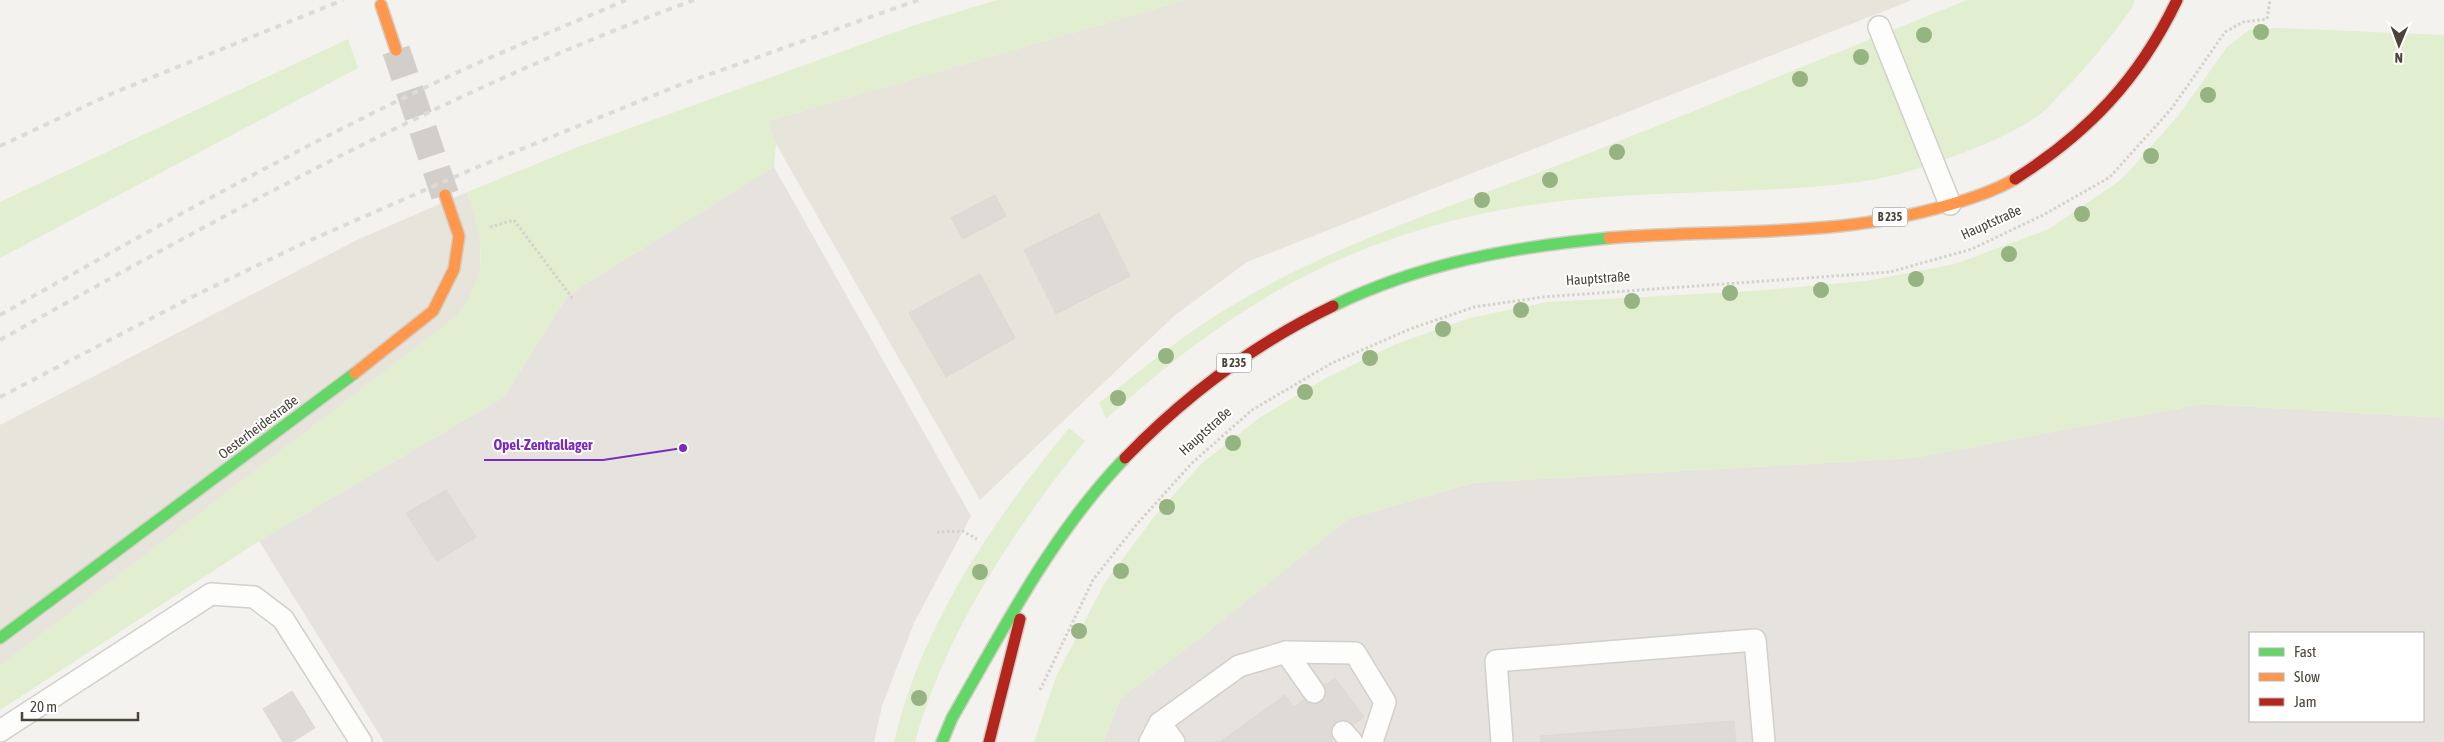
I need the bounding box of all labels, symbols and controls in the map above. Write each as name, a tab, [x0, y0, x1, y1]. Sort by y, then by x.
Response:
north arrow	[2374, 20, 2424, 70]
text: N	[2395, 50, 2403, 66]
street label: Hauptstraße	[1958, 202, 2024, 242]
road number: B 235	[1872, 208, 1908, 226]
street label: Hauptstraße	[1565, 268, 1631, 288]
road number: B 235	[1216, 353, 1252, 372]
street label: Oesterheidestraße	[215, 392, 301, 462]
street label: Hauptstraße	[1176, 404, 1234, 458]
callout: Opel-Zentrallager	[484, 430, 603, 460]
text: Opel-Zentrallager	[494, 436, 593, 453]
legend	[2249, 632, 2424, 722]
text: Fast	[2294, 643, 2316, 660]
text: Slow	[2294, 668, 2320, 685]
scale bar	[22, 690, 139, 722]
text: Jam	[2294, 693, 2317, 710]
text: 20 m	[30, 698, 57, 715]

